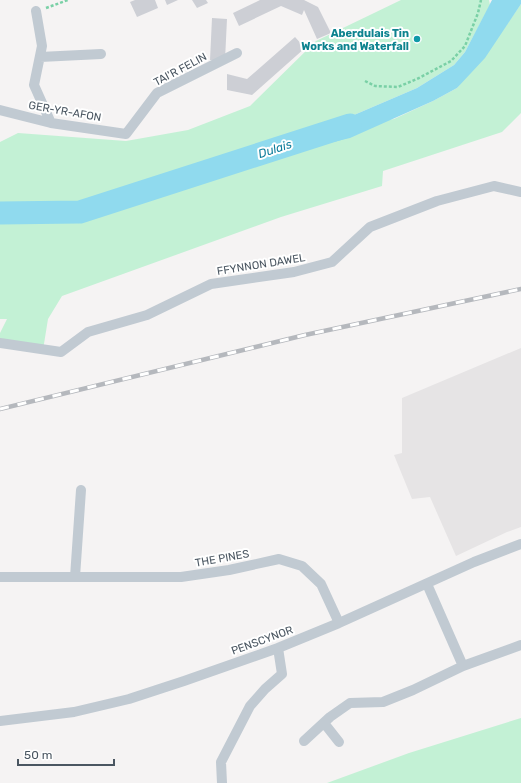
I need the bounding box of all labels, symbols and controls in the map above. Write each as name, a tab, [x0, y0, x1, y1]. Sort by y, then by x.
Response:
place label: Aberdulais Tin Works and Waterfall	[301, 27, 409, 53]
marker: Aberdulais Tin Works and Waterfall	[412, 34, 422, 44]
street label: TAI'R FELIN	[152, 50, 209, 89]
street label: GER-YR-AFON	[27, 99, 102, 124]
water label: Dulais	[256, 137, 294, 161]
street label: FFYNNON DAWEL	[216, 251, 306, 278]
street label: THE PINES	[194, 547, 250, 570]
street label: PENSCYNOR	[230, 623, 295, 658]
scale bar	[18, 741, 114, 767]
text: 50 m	[24, 748, 52, 762]

